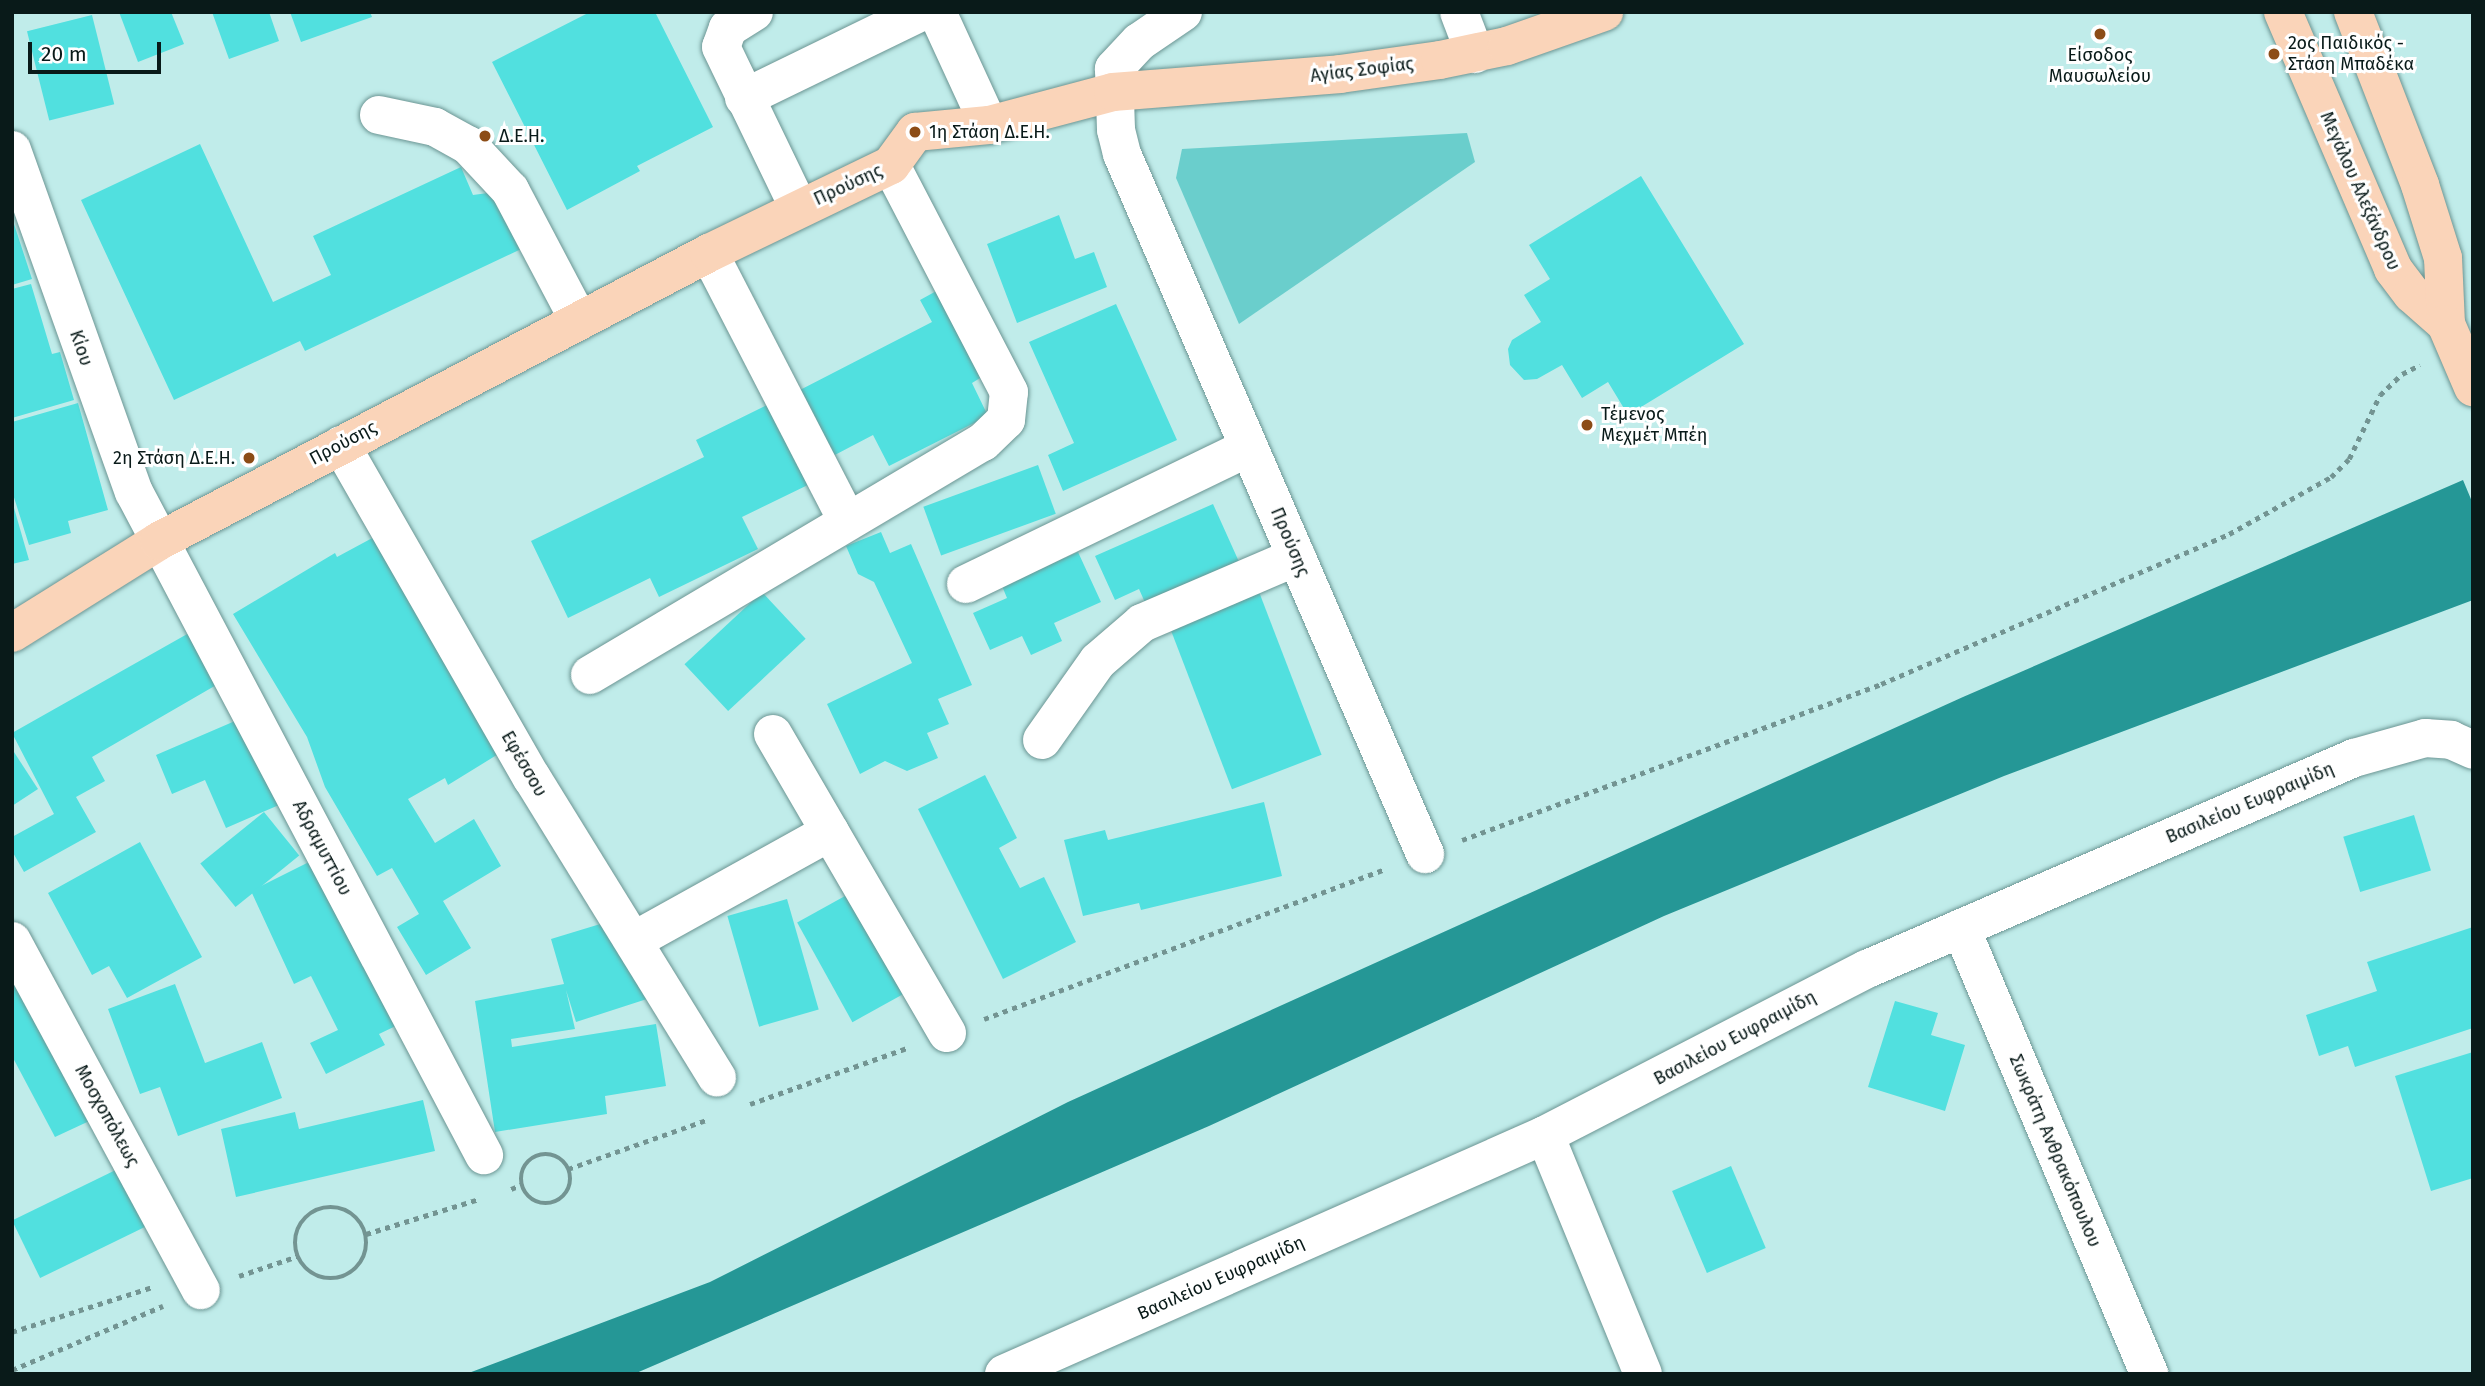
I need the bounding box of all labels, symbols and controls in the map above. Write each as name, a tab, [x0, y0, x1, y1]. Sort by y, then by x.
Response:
marker: Είσοδος Μαυσωλείου	[2092, 26, 2108, 42]
scale bar	[32, 28, 164, 72]
place label: 2ος Παιδικός - Στάση Μπαδέκα	[2288, 33, 2414, 76]
text: 20 m	[41, 41, 87, 67]
place label: Είσοδος Μαυσωλείου	[2049, 45, 2151, 88]
marker: 2ος Παιδικός - Στάση Μπαδέκα	[2266, 46, 2282, 62]
street label: Αγίας Σοφίας	[1309, 53, 1415, 87]
street label: Μεγάλου Αλεξάνδρου	[2315, 108, 2405, 274]
place label: 1η Στάση Δ.Ε.Η.	[929, 121, 1050, 143]
marker: 1η Στάση Δ.Ε.Η.	[907, 124, 923, 140]
place label: Δ.Ε.Η.	[499, 125, 544, 147]
marker: Δ.Ε.Η.	[477, 128, 493, 144]
street label: Προύσης	[810, 160, 886, 210]
street label: Κίου	[65, 327, 97, 369]
place label: Τέμενος Μεχμέτ Μπέη	[1601, 404, 1707, 446]
street label: Προύσης	[306, 416, 380, 470]
marker: Τέμενος Μεχμέτ Μπέη	[1579, 417, 1595, 433]
place label: 2η Στάση Δ.Ε.Η.	[113, 447, 235, 469]
marker: 2η Στάση Δ.Ε.Η.	[241, 450, 257, 466]
street label: Προύσης	[1266, 504, 1314, 580]
street label: Εφέσσου	[497, 727, 551, 801]
street label: Βασιλείου Ευφραιμίδη	[2163, 758, 2337, 848]
street label: Αδραμυττίου	[288, 797, 356, 899]
street label: Βασιλείου Ευφραιμίδη	[1650, 986, 1820, 1090]
street label: Σωκράτη Ανθρακόπουλου	[2005, 1051, 2105, 1251]
street label: Μοσχοπόλεως	[70, 1061, 144, 1171]
street label: Βασιλείου Ευφραιμίδη	[1134, 1231, 1308, 1325]

